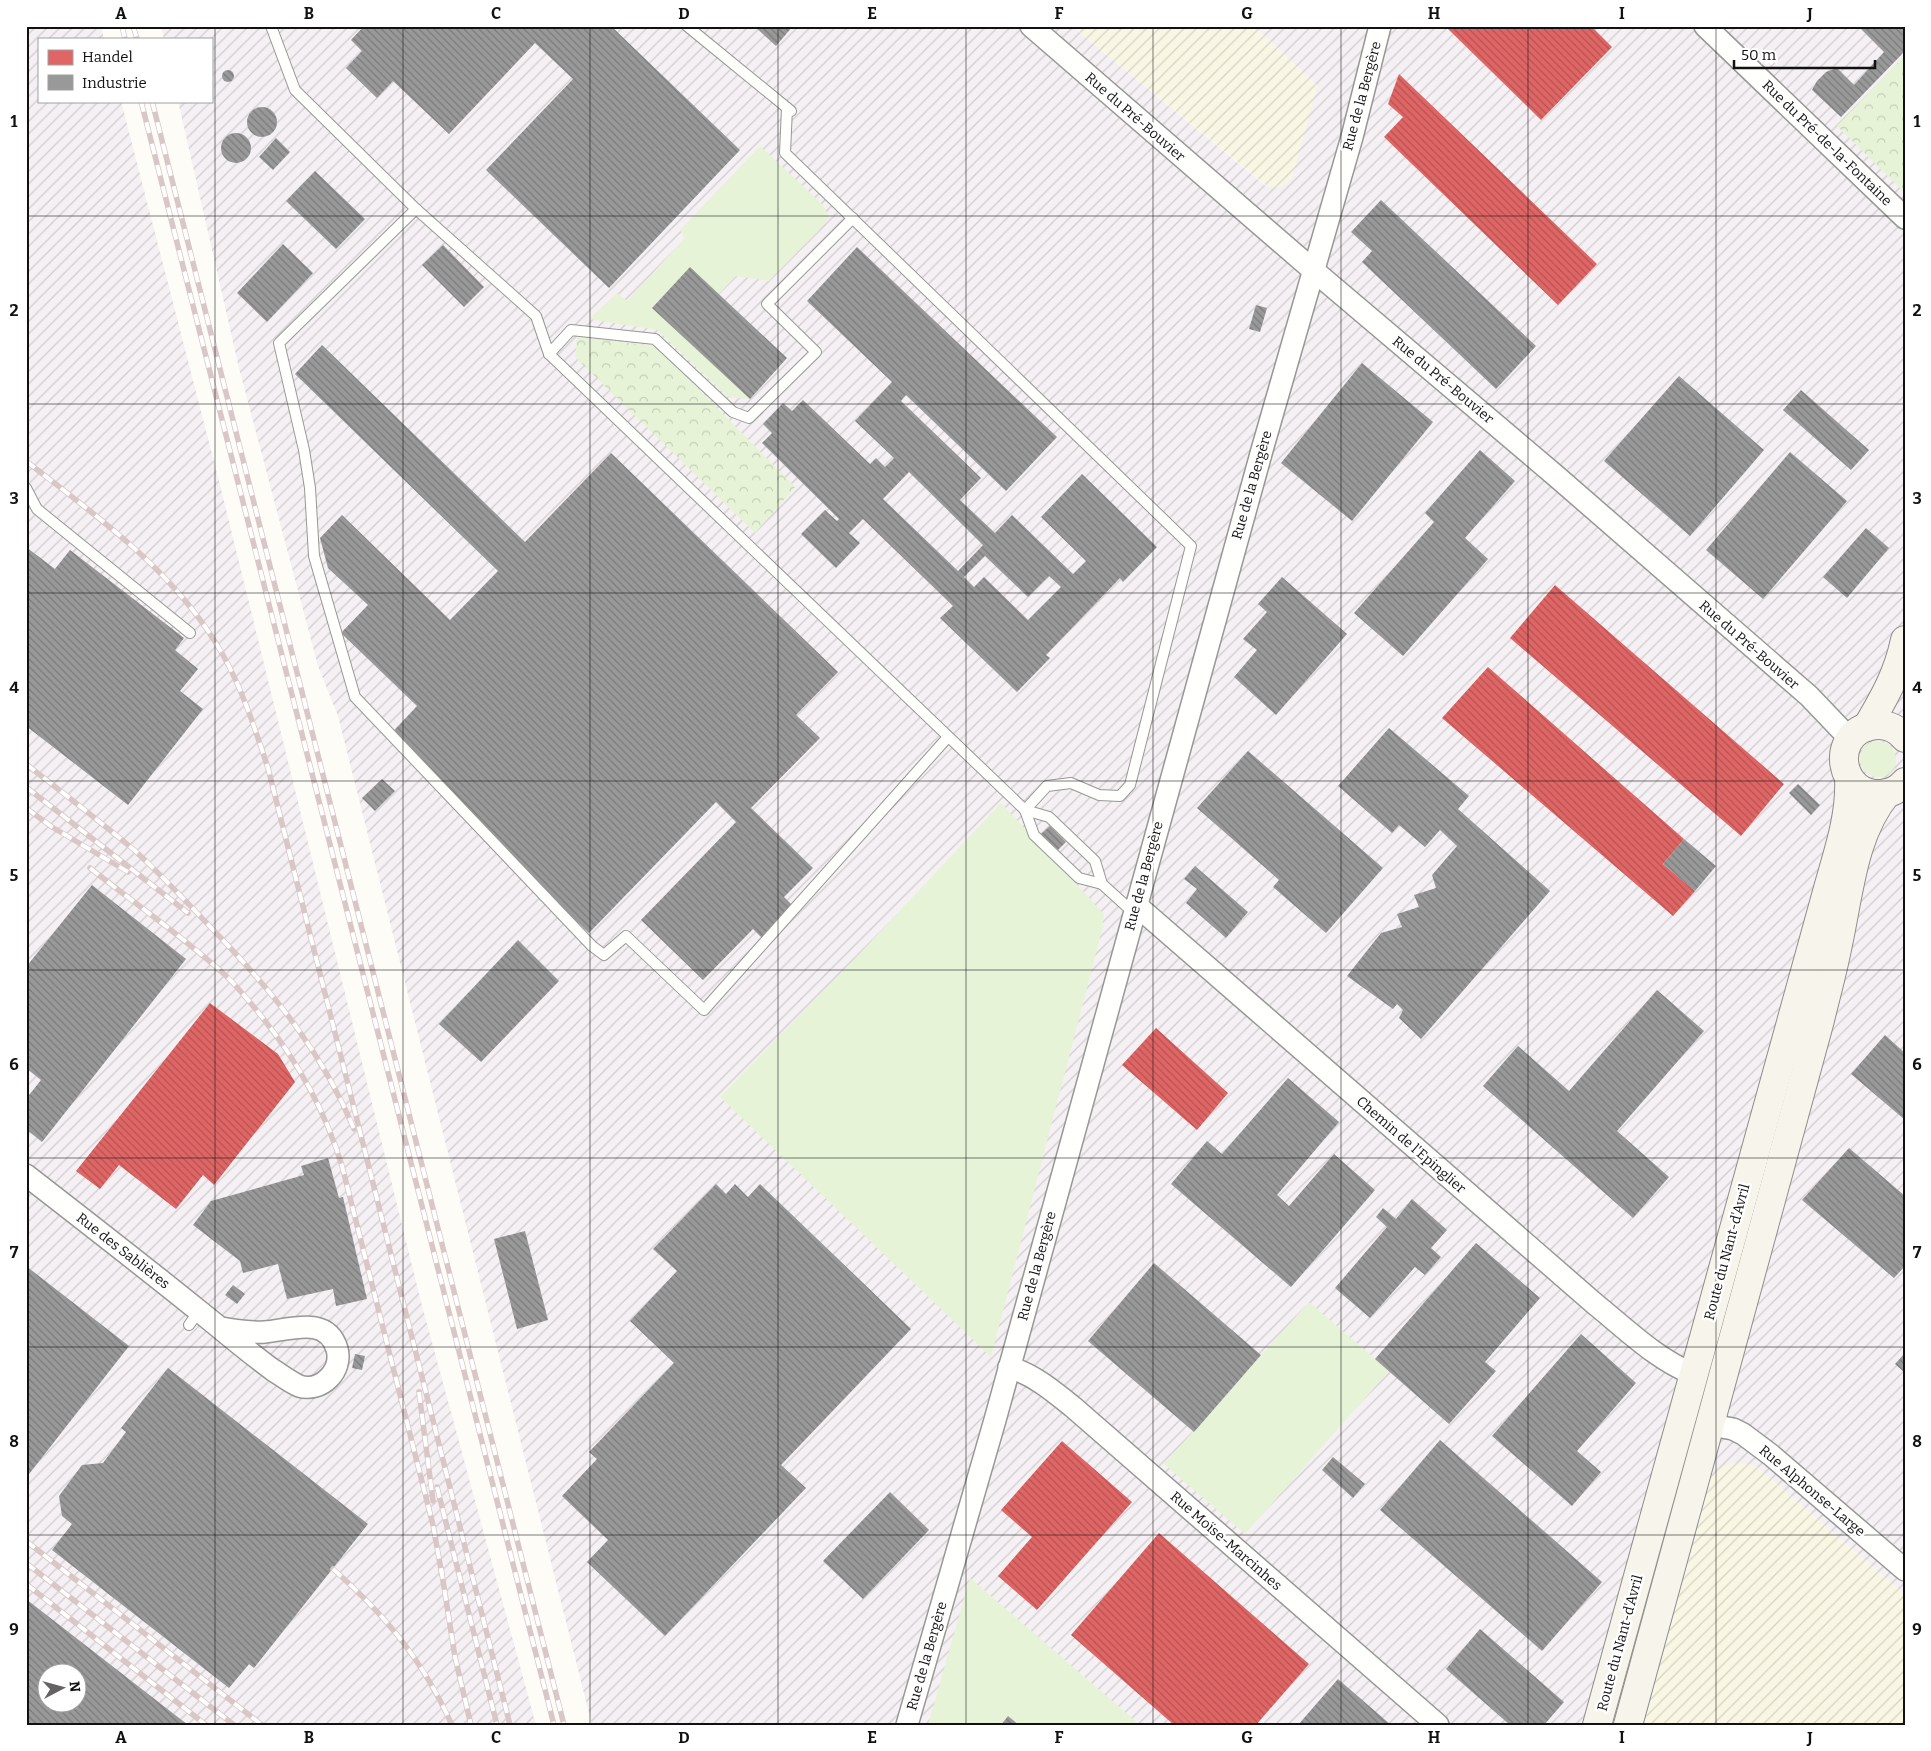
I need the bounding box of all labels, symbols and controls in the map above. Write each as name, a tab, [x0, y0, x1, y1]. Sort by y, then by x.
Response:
text: A	[115, 4, 127, 23]
text: B	[304, 4, 314, 23]
text: C	[491, 4, 501, 23]
text: D	[678, 4, 690, 23]
text: E	[867, 4, 877, 23]
text: F	[1055, 4, 1064, 23]
text: G	[1241, 4, 1253, 23]
text: H	[1428, 4, 1441, 23]
text: I	[1619, 4, 1625, 23]
text: J	[1806, 4, 1813, 23]
legend	[38, 38, 212, 102]
scale bar	[1734, 38, 1875, 70]
street label: Rue de la Bergère	[1339, 39, 1385, 153]
text: 50 m	[1741, 46, 1777, 64]
text: Handel	[82, 48, 133, 66]
street label: Rue du Pré-Bouvier	[1082, 69, 1188, 165]
text: Industrie	[82, 74, 147, 92]
street label: Rue du Pré-de-la-Fontaine	[1759, 77, 1895, 209]
text: 1	[11, 112, 18, 131]
text: 1	[1914, 112, 1921, 131]
text: 2	[9, 301, 19, 320]
text: 2	[1912, 301, 1922, 320]
street label: Rue du Pré-Bouvier	[1389, 333, 1497, 427]
street label: Rue de la Bergère	[1228, 429, 1276, 541]
text: 3	[9, 489, 19, 508]
text: 3	[1912, 489, 1922, 508]
street label: Rue du Pré-Bouvier	[1696, 597, 1802, 693]
text: 4	[9, 678, 19, 697]
text: 4	[1912, 678, 1922, 697]
street label: Rue de la Bergère	[1121, 819, 1167, 933]
text: 5	[10, 866, 19, 885]
text: 5	[1913, 866, 1922, 885]
text: 6	[9, 1055, 19, 1074]
text: 6	[1912, 1055, 1922, 1074]
street label: Chemin de l'Epinglier	[1353, 1093, 1469, 1197]
street label: Route du Nant-d'Avril	[1701, 1182, 1753, 1322]
street label: Rue des Sablières	[73, 1209, 173, 1293]
street label: Rue de la Bergère	[1014, 1209, 1060, 1323]
text: 7	[10, 1243, 19, 1262]
text: 7	[1913, 1243, 1922, 1262]
text: 8	[9, 1432, 19, 1451]
text: 8	[1912, 1432, 1922, 1451]
street label: Rue Alphonse-Large	[1756, 1442, 1868, 1540]
street label: Rue Moïse-Marcinhes	[1167, 1488, 1285, 1594]
street label: Route du Nant-d'Avril	[1594, 1573, 1646, 1713]
street label: Rue de la Bergère	[903, 1600, 951, 1712]
text: 9	[9, 1620, 19, 1639]
text: 9	[1912, 1620, 1922, 1639]
north arrow	[38, 1664, 88, 1714]
text: N	[65, 1680, 83, 1693]
text: A	[115, 1728, 127, 1747]
text: B	[304, 1728, 314, 1747]
text: C	[491, 1728, 501, 1747]
text: D	[678, 1728, 690, 1747]
text: E	[867, 1728, 877, 1747]
text: F	[1055, 1728, 1064, 1747]
text: G	[1241, 1728, 1253, 1747]
text: H	[1428, 1728, 1441, 1747]
text: I	[1619, 1728, 1625, 1747]
text: J	[1806, 1728, 1813, 1747]

